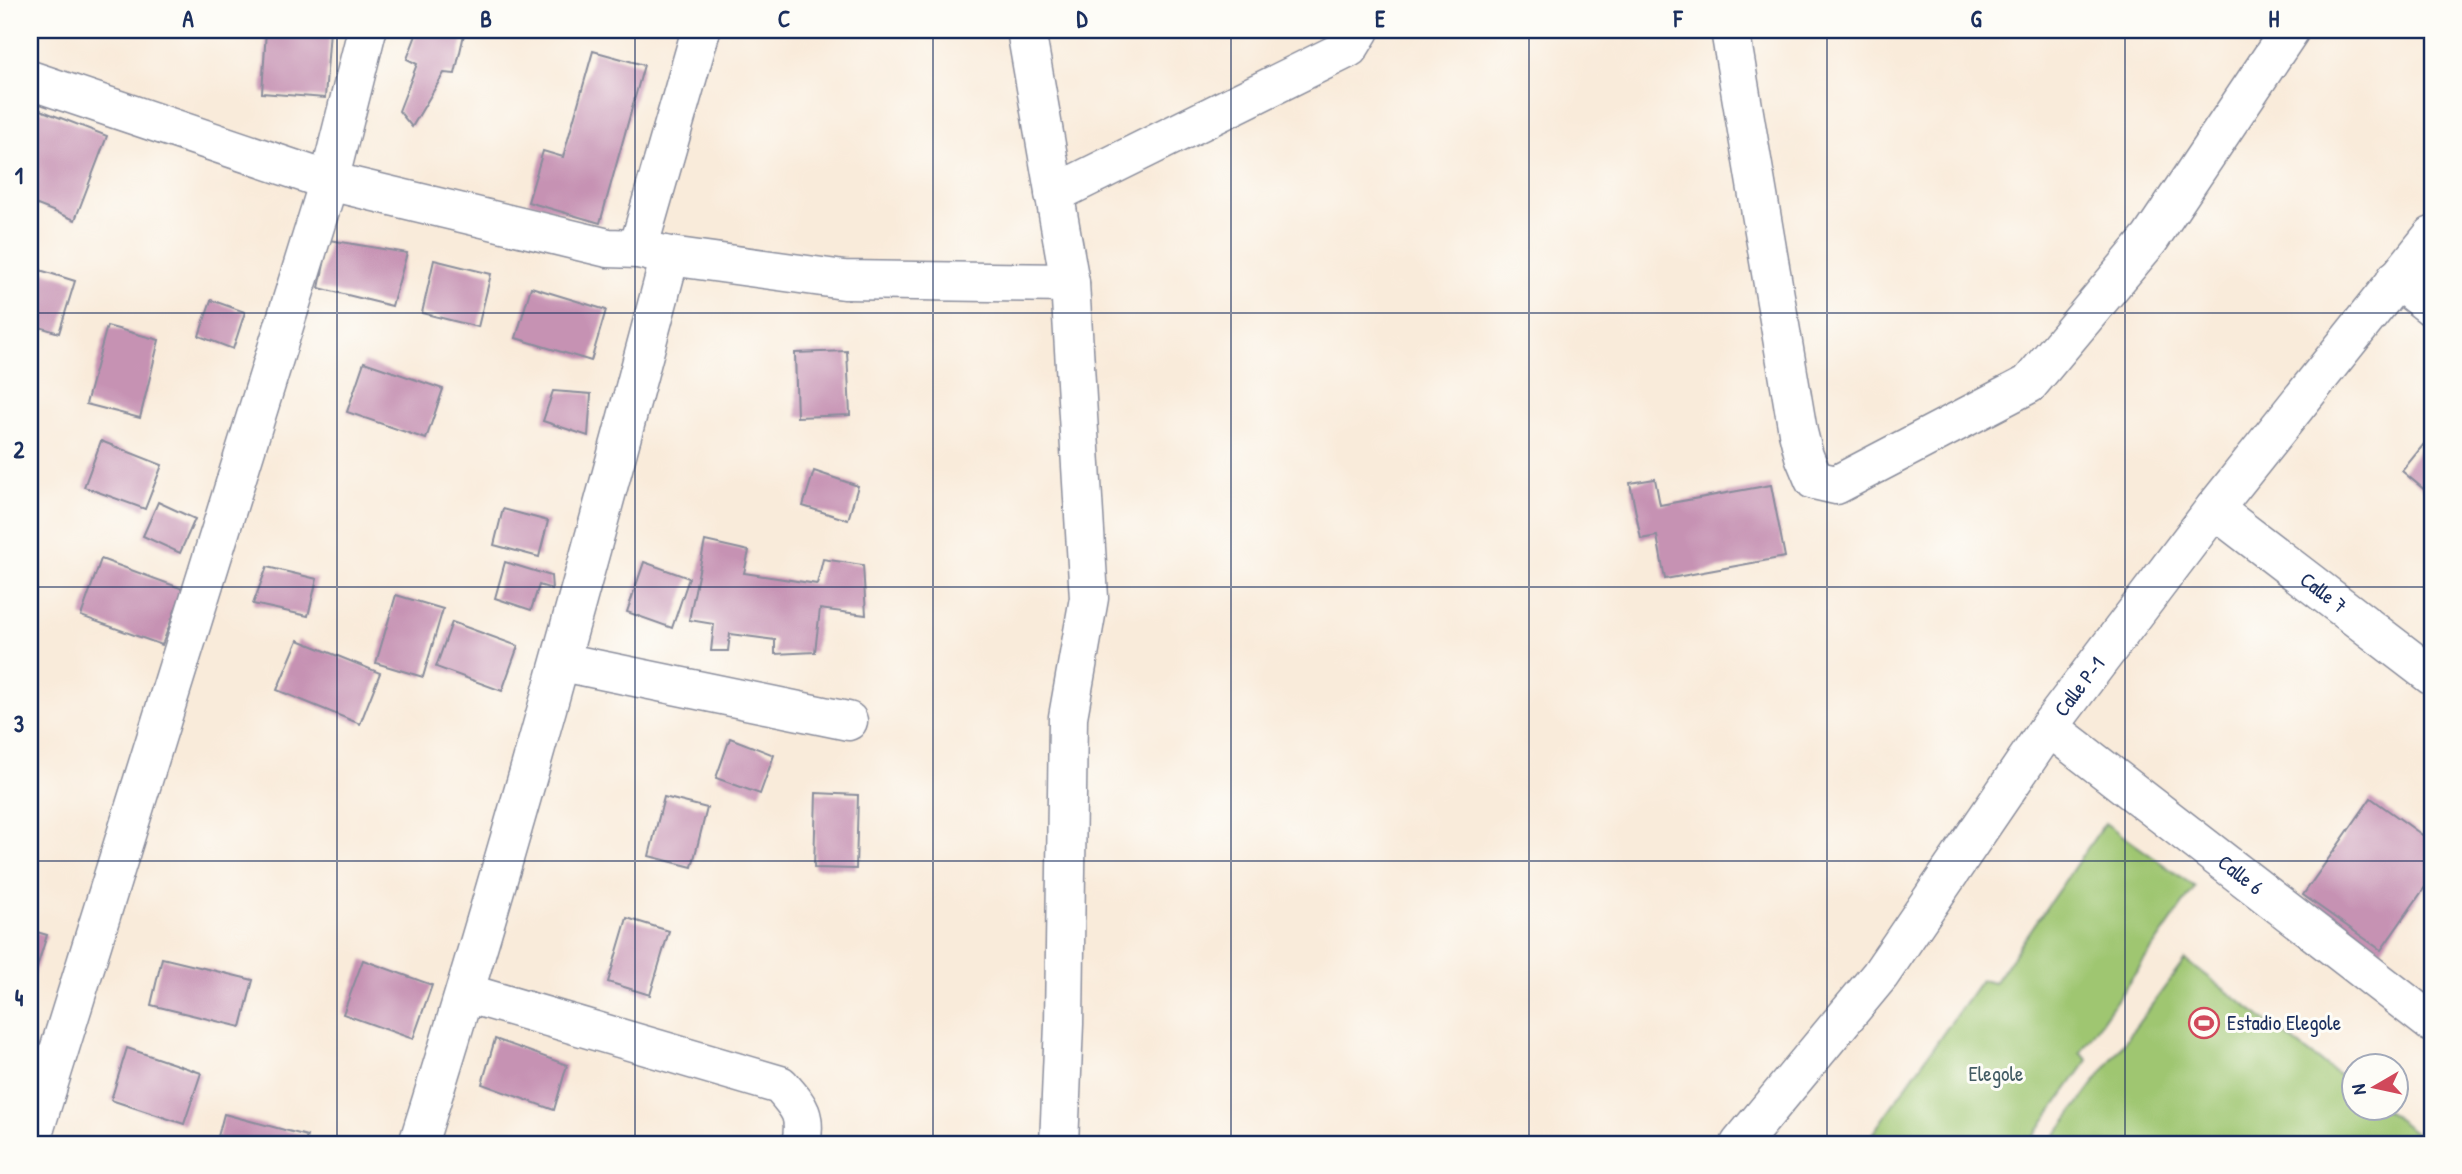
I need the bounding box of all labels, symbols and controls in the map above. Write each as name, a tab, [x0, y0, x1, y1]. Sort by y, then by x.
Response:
text: A	[182, 3, 194, 34]
text: B	[480, 3, 492, 34]
text: C	[778, 3, 790, 34]
text: D	[1077, 3, 1089, 34]
text: E	[1375, 3, 1386, 34]
text: F	[1673, 3, 1684, 34]
text: G	[1970, 3, 1982, 34]
text: H	[2269, 3, 2280, 34]
text: 1	[15, 160, 23, 191]
text: 2	[14, 434, 25, 465]
street label: Calle 7	[2294, 565, 2353, 620]
street label: Calle P-1	[2047, 651, 2111, 722]
text: 3	[14, 708, 24, 739]
street label: Calle 6	[2212, 848, 2270, 901]
text: 4	[15, 982, 24, 1013]
sports icon: Estadio Elegole	[2187, 1006, 2221, 1040]
place label: Estadio Elegole	[2227, 1008, 2341, 1037]
north arrow	[2340, 1052, 2410, 1122]
park label: Elegole	[1969, 1059, 2023, 1088]
text: N	[2345, 1083, 2372, 1097]

